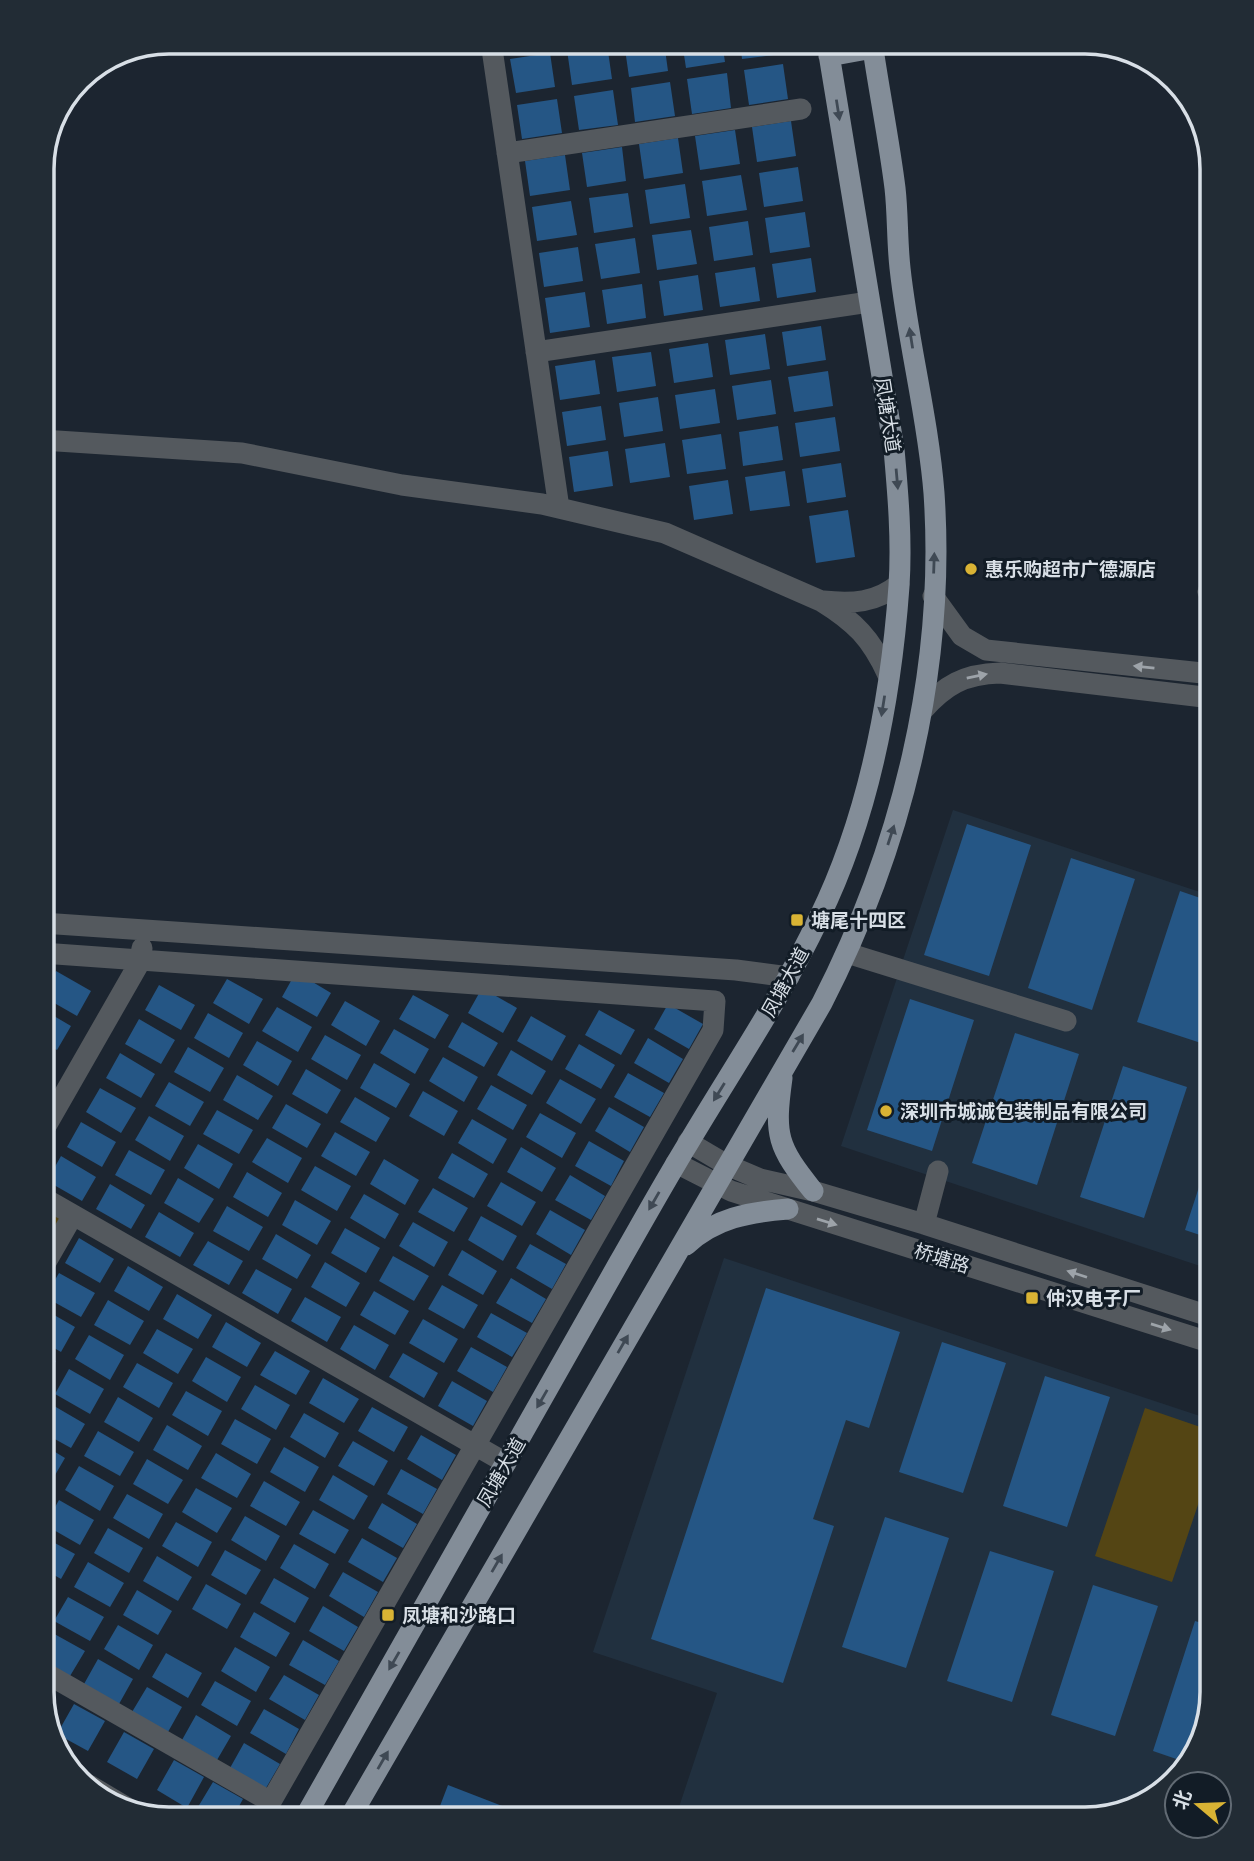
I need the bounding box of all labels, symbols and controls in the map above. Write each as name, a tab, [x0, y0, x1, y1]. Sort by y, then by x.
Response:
one-way arrow	[833, 99, 844, 121]
one-way arrow	[905, 327, 916, 349]
street label: 凤塘大道	[871, 376, 905, 454]
one-way arrow	[892, 469, 903, 491]
one-way arrow	[928, 552, 940, 574]
place label: 惠乐购超市广德源店	[985, 558, 1156, 580]
marker: 惠乐购超市广德源店	[963, 561, 979, 577]
one-way arrow	[1133, 661, 1155, 672]
one-way arrow	[966, 670, 988, 681]
one-way arrow	[877, 695, 888, 717]
one-way arrow	[886, 825, 896, 846]
place label: 塘尾十四区	[811, 909, 906, 931]
marker: 塘尾十四区	[789, 912, 805, 928]
street label: 凤塘大道	[757, 943, 813, 1021]
one-way arrow	[792, 1033, 804, 1052]
one-way arrow	[713, 1083, 726, 1102]
place label: 深圳市城诚包装制品有限公司	[900, 1100, 1147, 1122]
marker: 深圳市城诚包装制品有限公司	[878, 1103, 894, 1119]
one-way arrow	[648, 1192, 660, 1211]
one-way arrow	[817, 1217, 838, 1227]
street label: 桥塘路	[912, 1239, 972, 1277]
one-way arrow	[1066, 1268, 1087, 1278]
place label: 仲汉电子厂	[1046, 1287, 1141, 1309]
marker: 仲汉电子厂	[1024, 1290, 1040, 1306]
one-way arrow	[1150, 1322, 1171, 1332]
one-way arrow	[617, 1335, 629, 1354]
one-way arrow	[536, 1390, 548, 1409]
street label: 凤塘大道	[472, 1434, 530, 1510]
one-way arrow	[491, 1553, 503, 1572]
place label: 凤塘和沙路口	[402, 1604, 516, 1626]
marker: 凤塘和沙路口	[380, 1607, 396, 1623]
one-way arrow	[388, 1651, 400, 1671]
one-way arrow	[377, 1750, 389, 1769]
north arrow	[1163, 1770, 1233, 1840]
text: 北	[1168, 1787, 1195, 1812]

